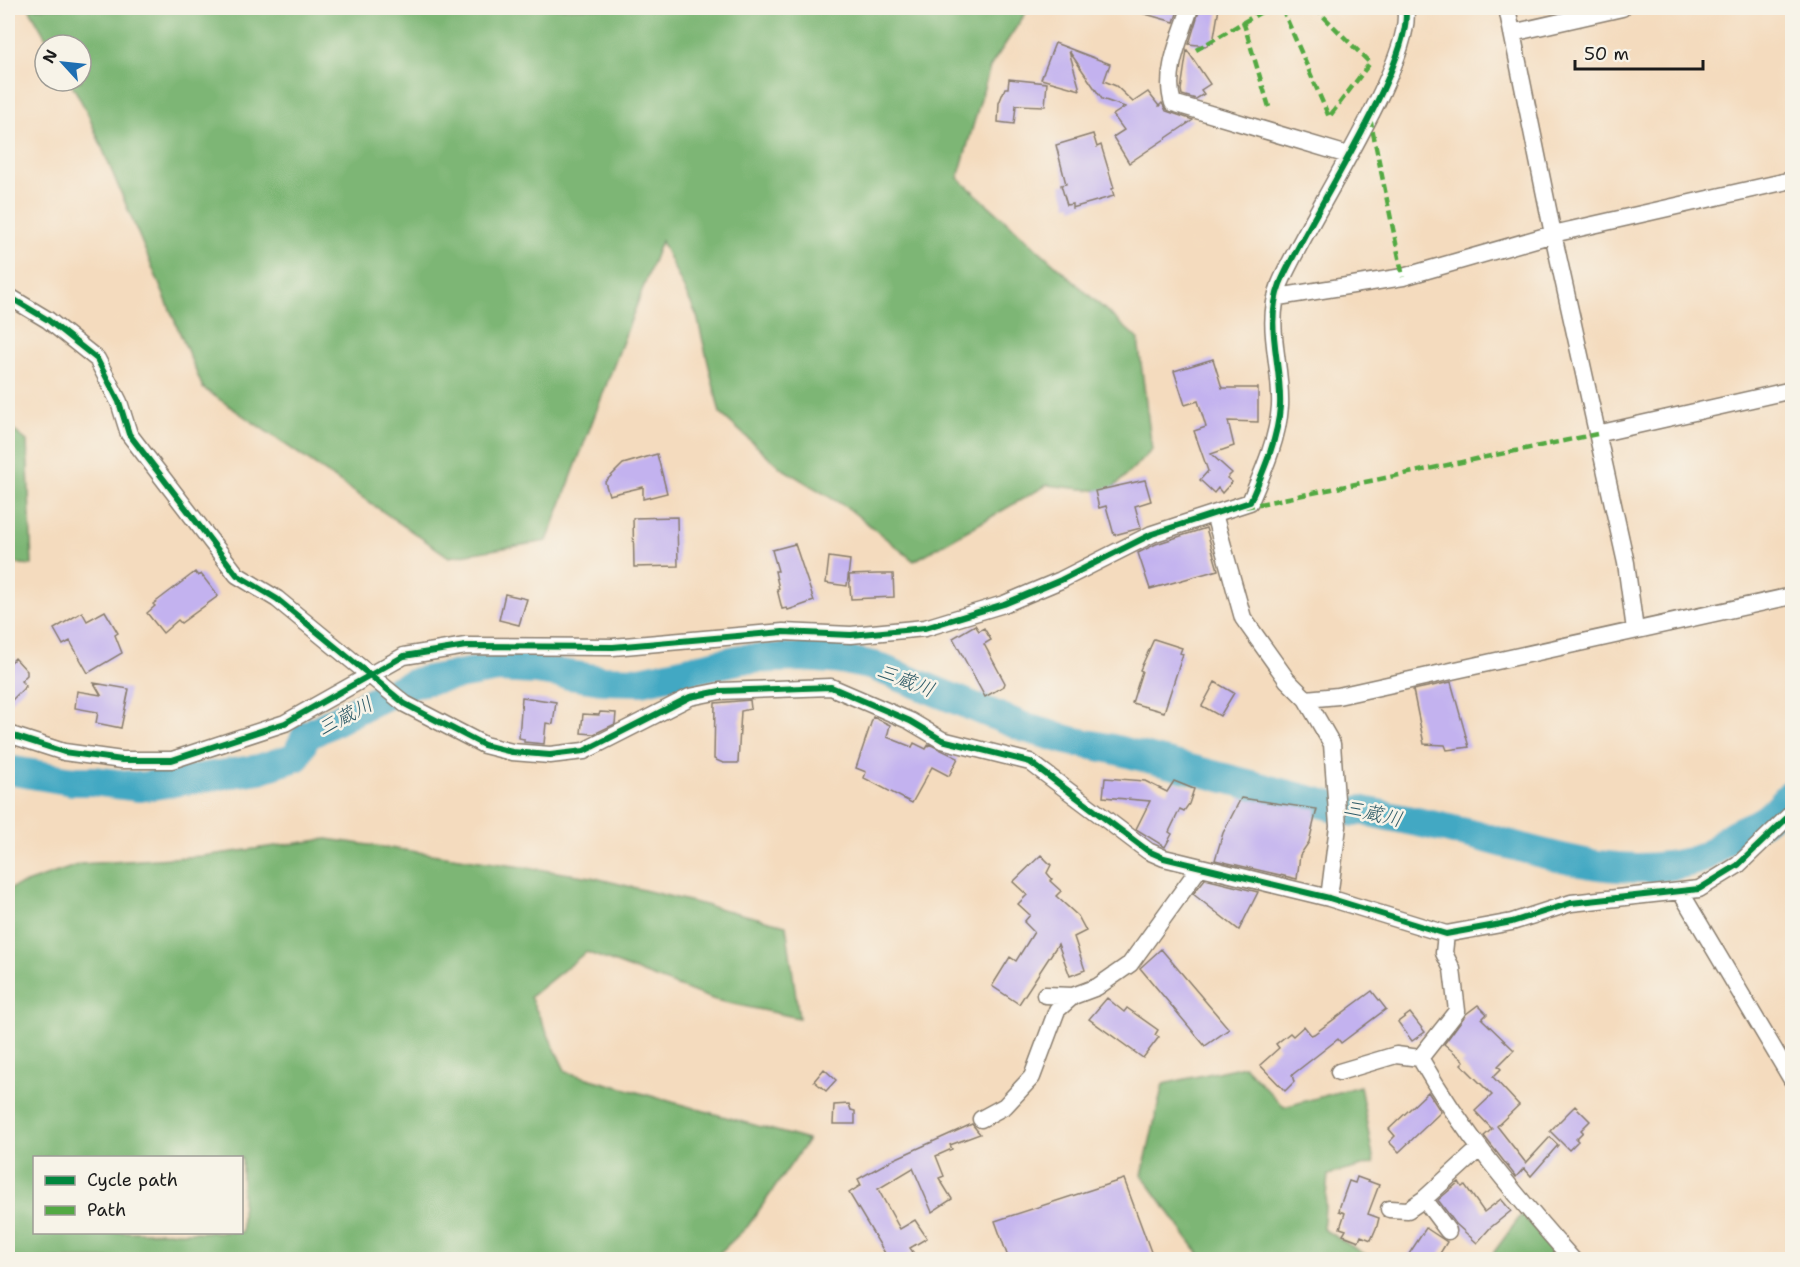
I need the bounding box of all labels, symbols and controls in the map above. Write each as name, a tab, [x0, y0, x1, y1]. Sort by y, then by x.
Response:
north arrow	[33, 33, 93, 93]
scale bar	[1575, 33, 1702, 71]
text: 50 m	[1584, 42, 1629, 66]
text: N	[38, 46, 62, 67]
water label: 三蔵川	[873, 657, 939, 703]
water label: 三蔵川	[312, 690, 378, 742]
water label: 三蔵川	[1341, 794, 1405, 832]
legend	[33, 1156, 243, 1234]
text: Cycle path	[87, 1168, 178, 1192]
text: Path	[87, 1198, 126, 1222]

